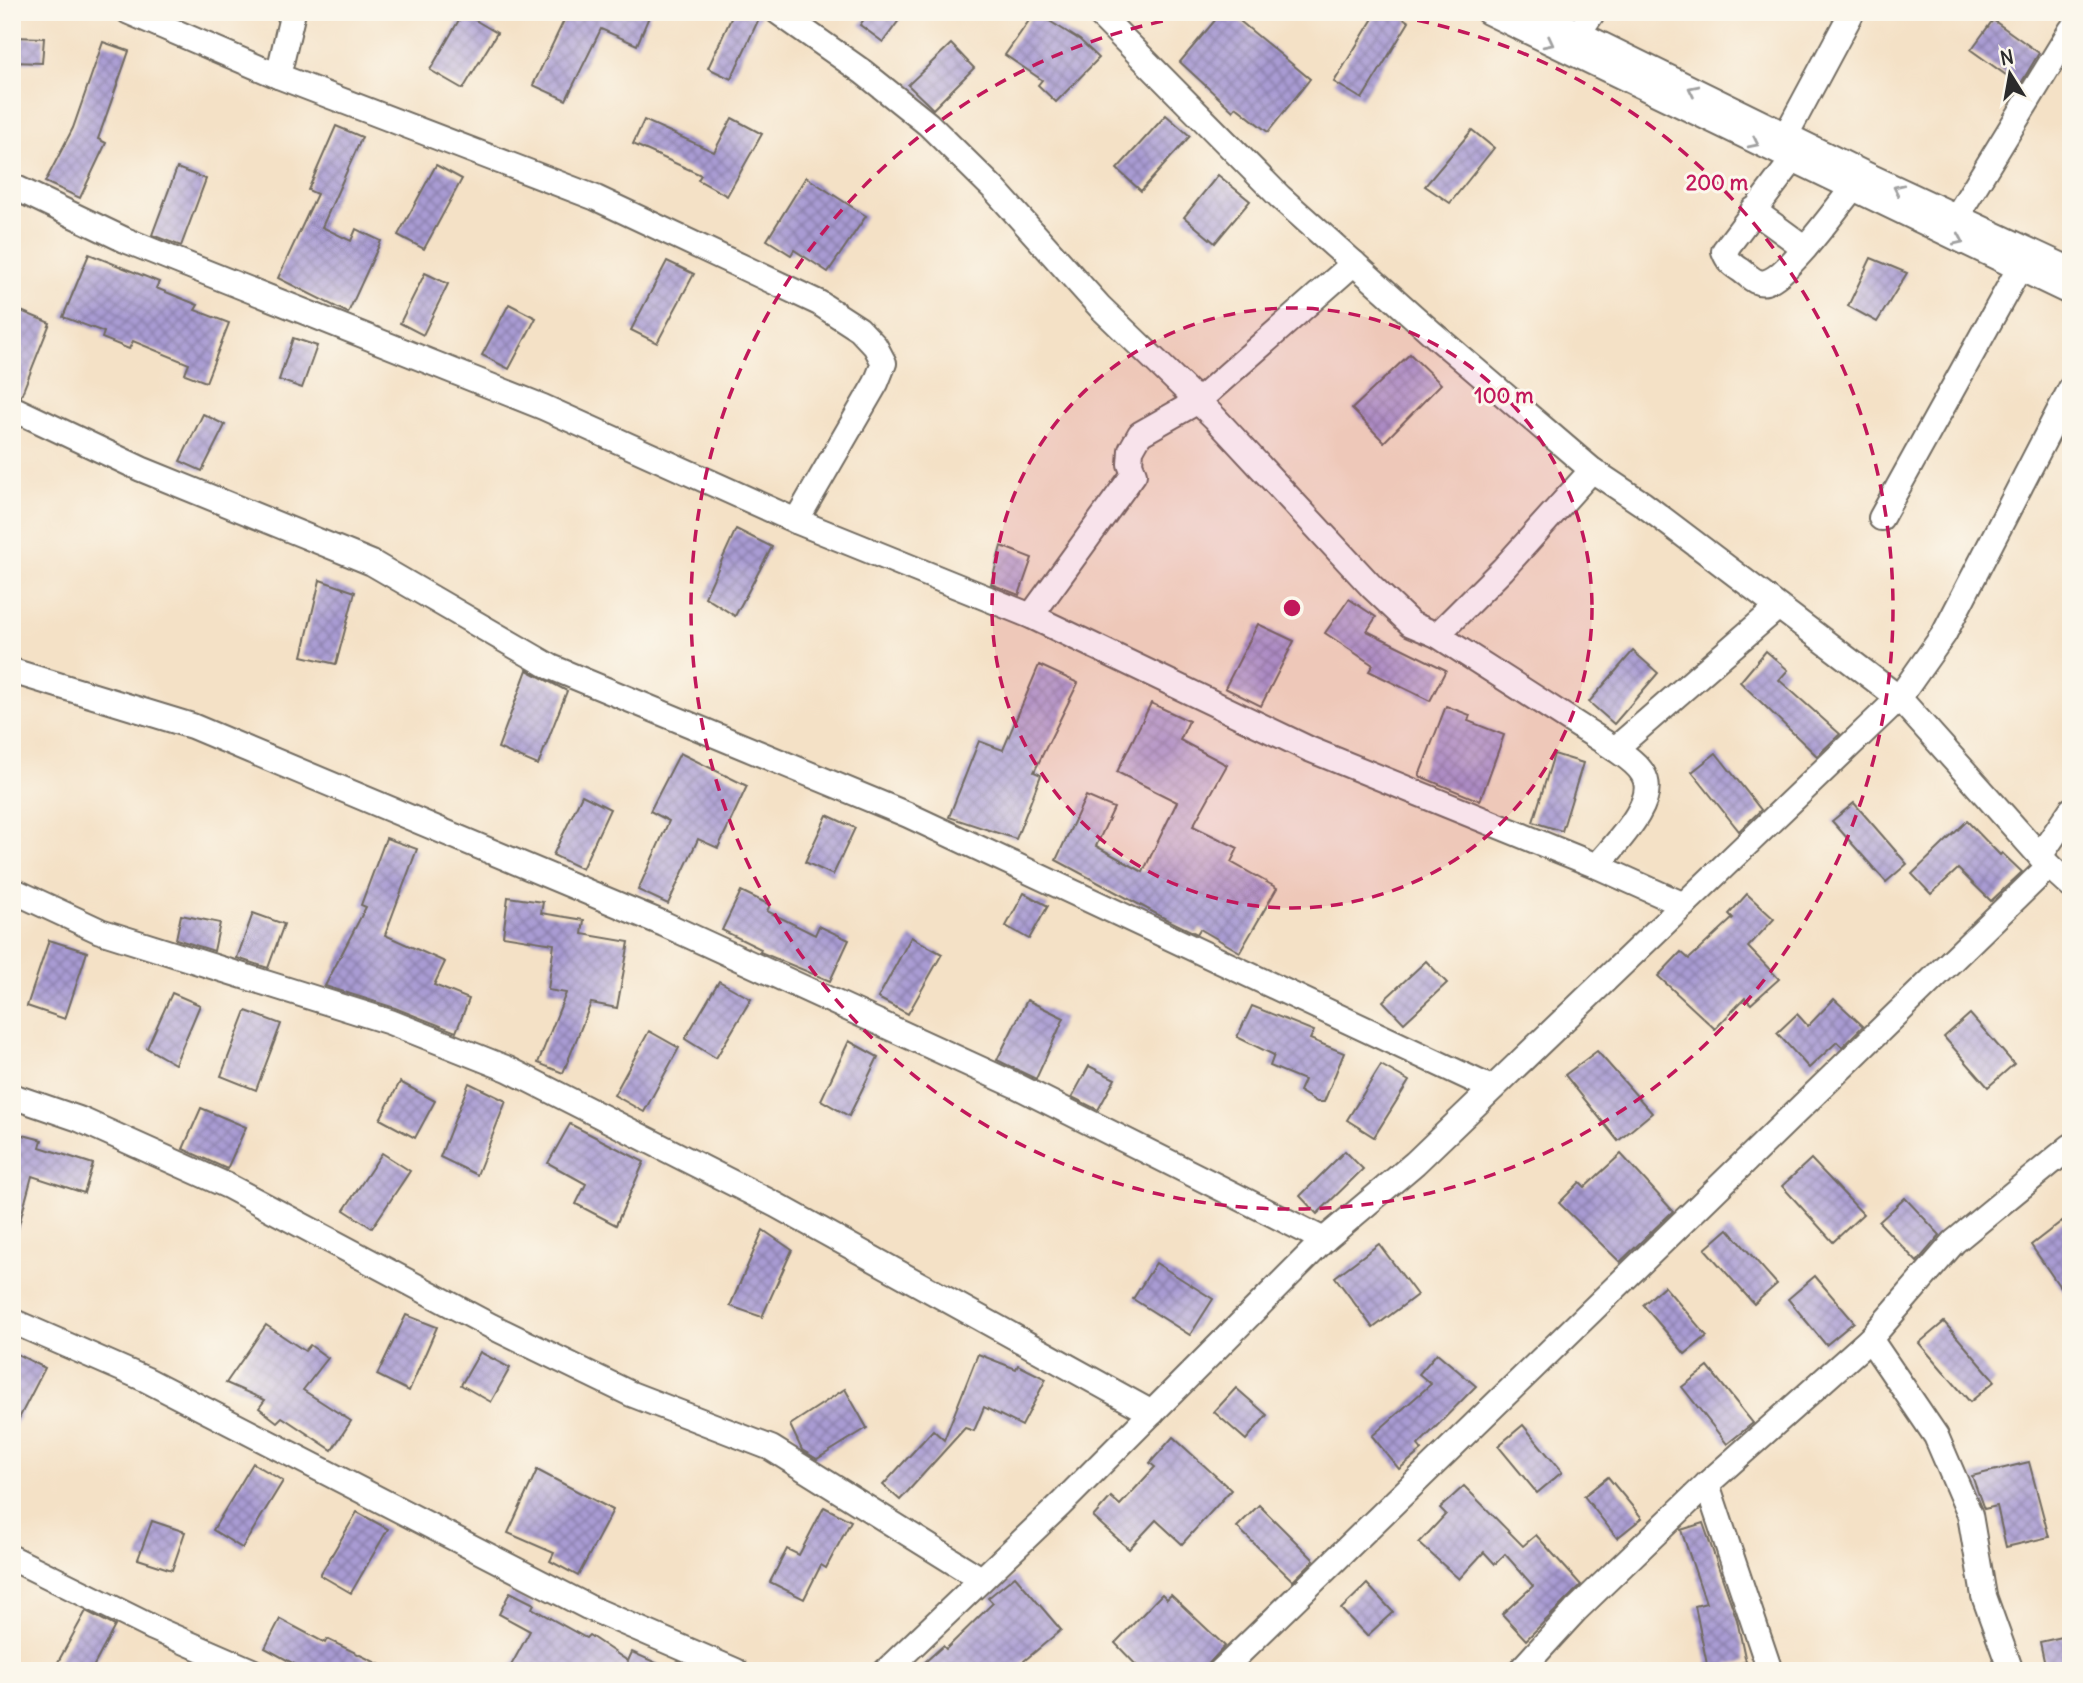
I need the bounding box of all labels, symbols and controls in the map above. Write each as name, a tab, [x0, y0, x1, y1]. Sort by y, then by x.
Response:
one-way arrow	[1542, 35, 1554, 49]
north arrow	[1974, 38, 2044, 108]
text: N	[1998, 44, 2015, 70]
one-way arrow	[1688, 84, 1700, 98]
one-way arrow	[1747, 134, 1759, 148]
text: 200 m	[1686, 169, 1749, 196]
one-way arrow	[1893, 183, 1905, 197]
one-way arrow	[1952, 232, 1964, 246]
text: 100 m	[1474, 382, 1534, 409]
centre of rings	[1280, 596, 1304, 620]

